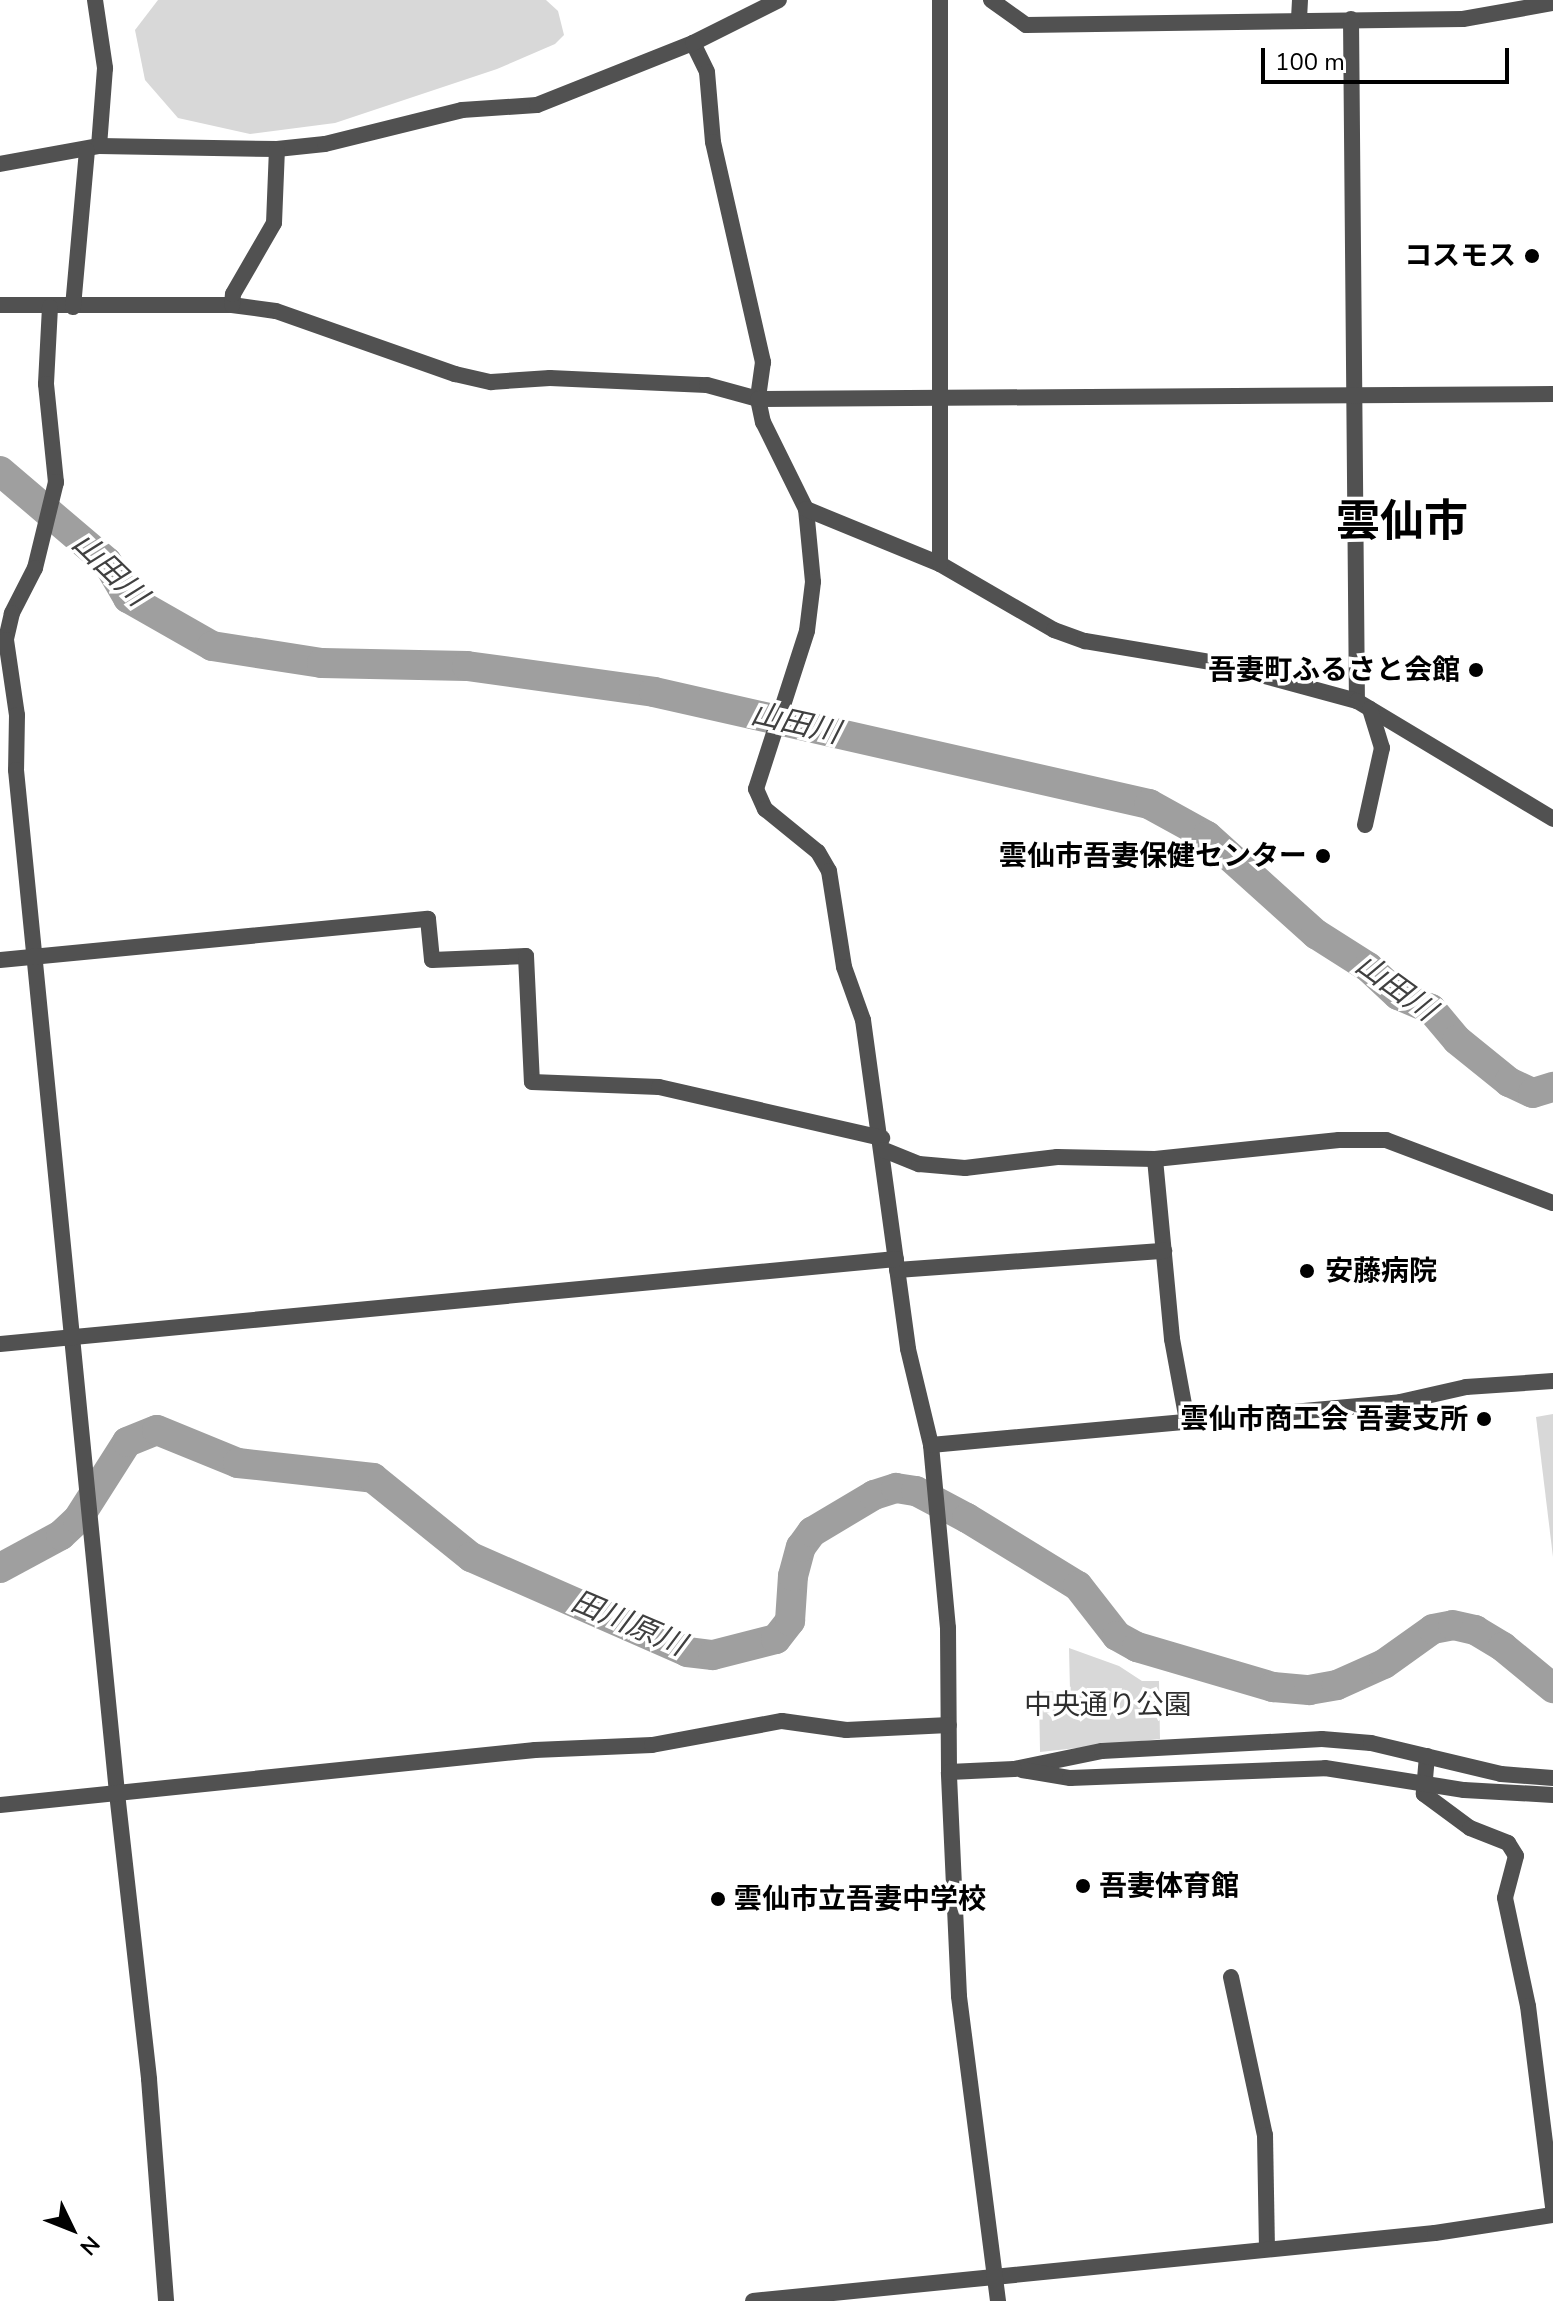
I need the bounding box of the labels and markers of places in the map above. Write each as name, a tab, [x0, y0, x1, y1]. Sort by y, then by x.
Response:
place label: コスモス	[1404, 239, 1516, 273]
marker: コスモス	[1523, 247, 1541, 265]
place label: 吾妻町ふるさと会館	[1208, 653, 1460, 687]
marker: 吾妻町ふるさと会館	[1467, 661, 1485, 679]
place label: 雲仙市吾妻保健センター	[999, 839, 1307, 873]
marker: 雲仙市吾妻保健センター	[1314, 847, 1332, 865]
place label: 安藤病院	[1325, 1254, 1437, 1288]
marker: 安藤病院	[1296, 1260, 1318, 1282]
place label: 雲仙市商工会 吾妻支所	[1180, 1402, 1468, 1436]
marker: 雲仙市商工会 吾妻支所	[1475, 1410, 1493, 1428]
place label: 吾妻体育館	[1099, 1869, 1239, 1903]
marker: 吾妻体育館	[1074, 1877, 1092, 1895]
place label: 雲仙市立吾妻中学校	[734, 1882, 986, 1916]
marker: 雲仙市立吾妻中学校	[709, 1890, 727, 1908]

